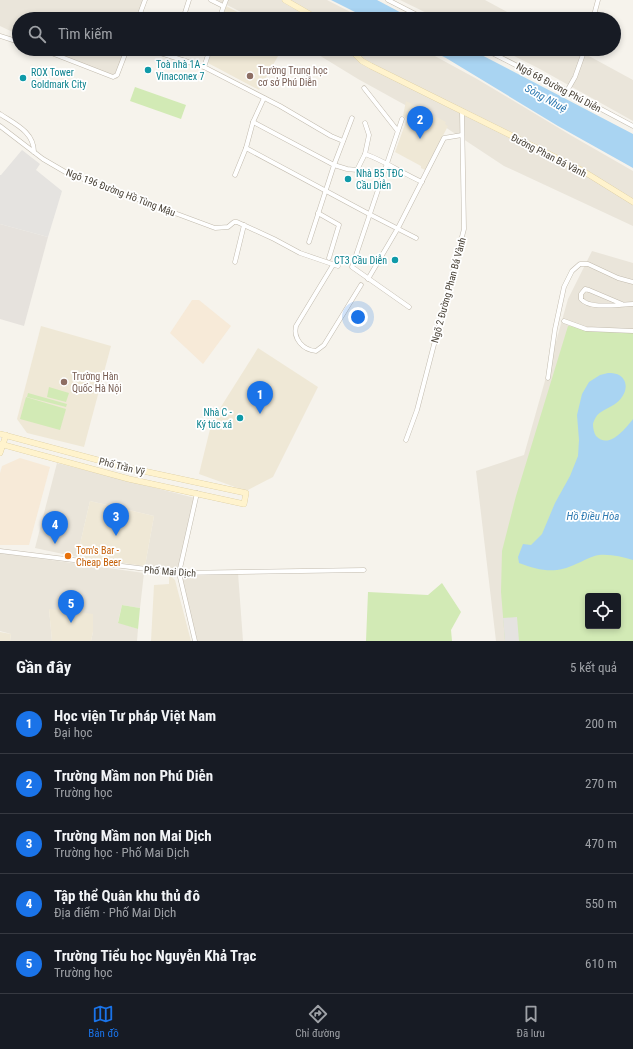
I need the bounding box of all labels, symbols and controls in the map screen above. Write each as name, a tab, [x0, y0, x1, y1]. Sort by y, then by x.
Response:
search box	[12, 12, 621, 56]
icon: search	[26, 23, 48, 45]
text: Tìm kiếm	[58, 25, 113, 43]
place label: Toà nhà 1A - Vinaconex 7	[156, 59, 206, 82]
street label: Ngõ 68 Đường Phú Diễn	[515, 60, 603, 114]
marker: Toà nhà 1A - Vinaconex 7	[143, 65, 153, 75]
place label: Trường Trung học cơ sở Phú Diễn	[258, 65, 328, 88]
place label: ROX Tower Goldmark City	[31, 67, 86, 90]
marker: Trường Trung học cơ sở Phú Diễn	[245, 71, 255, 81]
marker: ROX Tower Goldmark City	[18, 73, 28, 83]
water label: Sông Nhuệ	[523, 82, 569, 115]
pin: 2	[407, 106, 433, 139]
street label: Đường Phan Bá Vành	[509, 132, 588, 179]
street label: Ngõ 196 Đường Hồ Tùng Mậu	[64, 166, 178, 219]
place label: Nhà B5 TĐC Cầu Diễn	[356, 168, 404, 191]
marker: Nhà B5 TĐC Cầu Diễn	[343, 174, 353, 184]
street label: Ngõ 2 Đường Phan Bá Vành	[429, 236, 468, 344]
place label: CT3 Cầu Diễn	[334, 254, 387, 266]
marker: CT3 Cầu Diễn	[390, 255, 400, 265]
your location	[348, 307, 368, 327]
place label: Trường Hàn Quốc Hà Nội	[72, 371, 122, 395]
marker: Trường Hàn Quốc Hà Nội	[59, 377, 69, 387]
pin: 1	[247, 381, 273, 414]
place label: Nhà C - Ký túc xá	[196, 407, 233, 430]
marker: Nhà C - Ký túc xá	[235, 413, 245, 423]
street label: Phố Trần Vỹ	[98, 455, 146, 477]
pin: 3	[103, 503, 129, 536]
water label: Hồ Điều Hòa	[567, 510, 619, 523]
pin: 4	[42, 511, 68, 544]
place label: Tom's Bar - Cheap Beer	[76, 545, 121, 568]
marker: Tom's Bar - Cheap Beer	[63, 551, 73, 561]
street label: Phố Mai Dịch	[144, 563, 197, 580]
pin: 5	[58, 590, 84, 623]
map controls	[585, 593, 621, 629]
button: locate	[585, 593, 621, 629]
text: Gần đây	[16, 657, 71, 677]
text: 5 kết quả	[570, 660, 617, 675]
text: Học viện Tư pháp Việt Nam	[54, 707, 216, 725]
text: 1	[26, 716, 32, 731]
text: 200 m	[585, 716, 617, 731]
text: Đại học	[54, 725, 93, 740]
text: Trường Mầm non Phú Diễn	[54, 767, 213, 785]
text: 2	[26, 776, 32, 791]
text: 270 m	[585, 776, 617, 791]
text: Trường học	[54, 785, 112, 800]
text: Trường Mầm non Mai Dịch	[54, 827, 212, 845]
text: 3	[26, 836, 32, 851]
text: 470 m	[585, 836, 617, 851]
text: Trường học · Phố Mai Dịch	[54, 845, 189, 860]
text: Tập thể Quân khu thủ đô	[54, 887, 200, 905]
text: 4	[26, 896, 32, 911]
text: 550 m	[585, 896, 617, 911]
text: Địa điểm · Phố Mai Dịch	[54, 905, 176, 920]
text: Trường Tiểu học Nguyễn Khả Trạc	[54, 947, 256, 965]
text: 5	[26, 956, 32, 971]
text: 610 m	[585, 956, 617, 971]
text: Trường học	[54, 965, 112, 980]
tab: Bản đồ	[88, 1003, 119, 1040]
tab: Chỉ đường	[295, 1003, 340, 1040]
tab: Đã lưu	[517, 1003, 545, 1040]

